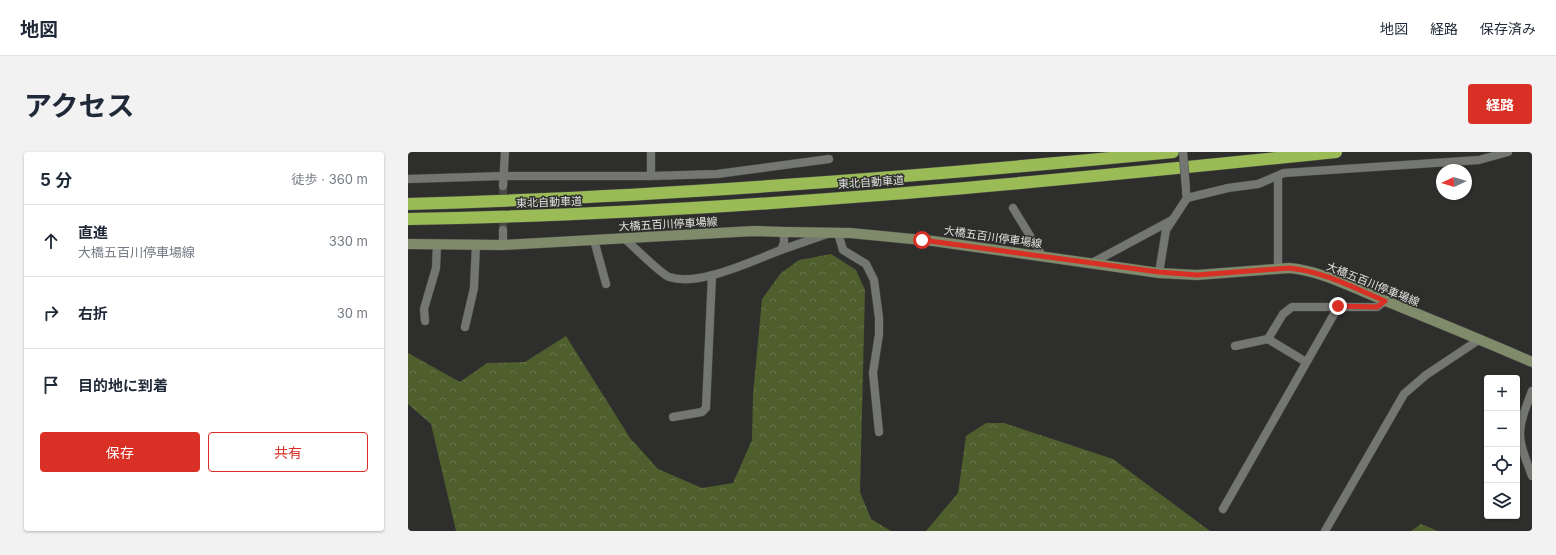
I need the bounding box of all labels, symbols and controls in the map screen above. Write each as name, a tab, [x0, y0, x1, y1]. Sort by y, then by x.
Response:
text: 地図	[20, 18, 58, 41]
text: 地図	[1380, 20, 1408, 37]
text: 経路	[1430, 20, 1458, 37]
text: 保存済み	[1480, 20, 1536, 37]
button: 経路	[1468, 84, 1532, 124]
text: アクセス	[24, 89, 135, 123]
north arrow	[1436, 164, 1472, 200]
text: 5 分	[40, 170, 72, 190]
text: 徒歩 · 360 m	[292, 171, 368, 187]
street label: 東北自動車道	[838, 173, 904, 191]
street label: 東北自動車道	[516, 194, 582, 210]
street label: 大橋五百川停車場線	[618, 214, 718, 234]
text: 直進	[78, 223, 108, 242]
street label: 大橋五百川停車場線	[943, 223, 1043, 251]
icon: ahead	[40, 230, 62, 252]
route start	[913, 231, 931, 249]
text: 330 m	[329, 233, 368, 249]
text: 大橋五百川停車場線	[78, 244, 195, 260]
street label: 大橋五百川停車場線	[1324, 259, 1422, 309]
route end	[1329, 297, 1347, 315]
icon: right	[40, 302, 62, 324]
text: 右折	[78, 304, 108, 323]
text: 30 m	[337, 305, 368, 321]
icon: arrive	[40, 374, 62, 396]
map controls	[1484, 375, 1520, 519]
button: +	[1484, 375, 1520, 411]
text: 目的地に到着	[78, 376, 168, 395]
button: −	[1484, 411, 1520, 447]
button: 保存	[40, 432, 200, 472]
button: 共有	[208, 432, 368, 472]
button: locate	[1484, 447, 1520, 483]
button: layers	[1484, 483, 1520, 519]

